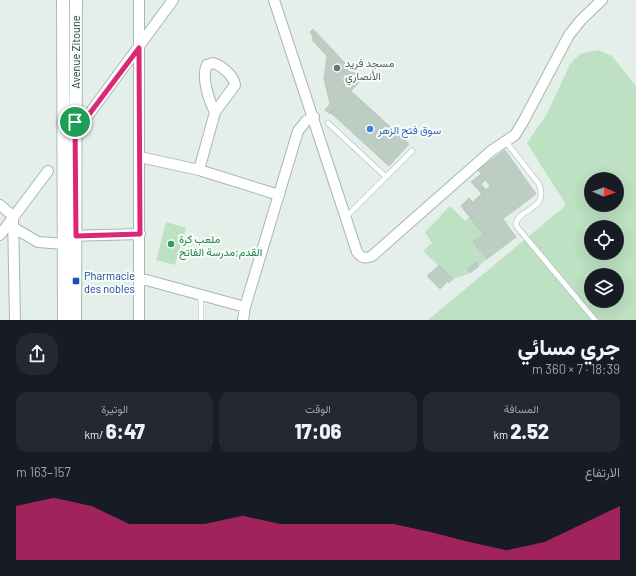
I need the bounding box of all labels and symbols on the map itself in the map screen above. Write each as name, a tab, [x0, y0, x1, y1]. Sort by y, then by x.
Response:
street label: Avenue Zitoune	[69, 15, 82, 89]
place label: مسجد فريد الأنصاري	[345, 56, 394, 86]
marker: مسجد فريد الأنصاري	[332, 63, 342, 73]
pin	[58, 105, 92, 139]
place label: سوق فتح الزهر	[377, 123, 441, 138]
marker: سوق فتح الزهر	[365, 124, 375, 134]
north arrow	[584, 172, 624, 212]
place label: ملعب كرة القدم;مدرسة الفاتح	[179, 232, 262, 260]
marker: ملعب كرة القدم;مدرسة الفاتح	[166, 239, 176, 249]
place label: Pharmacie des nobles	[84, 269, 135, 295]
marker: Pharmacie des nobles	[71, 276, 81, 286]

